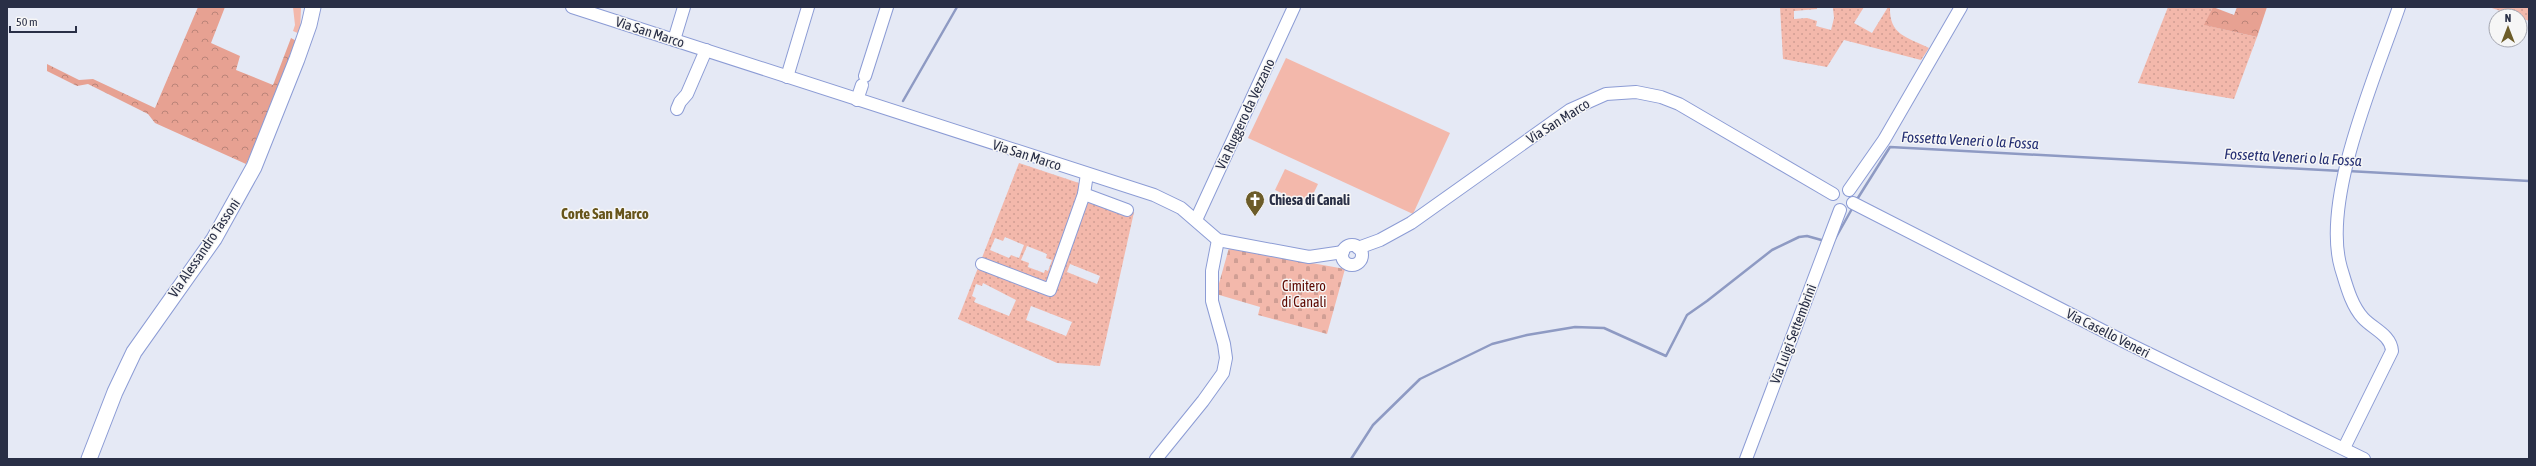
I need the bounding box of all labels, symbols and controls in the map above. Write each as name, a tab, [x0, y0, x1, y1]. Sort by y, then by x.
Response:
scale bar	[10, 8, 76, 34]
north arrow	[2488, 8, 2528, 48]
text: N	[2505, 12, 2511, 24]
street label: Via San Marco	[614, 13, 686, 51]
text: 50 m	[16, 15, 38, 29]
street label: Via Ruggero da Vezzano	[1212, 56, 1278, 172]
street label: Via San Marco	[1523, 95, 1593, 147]
water label: Fossetta Veneri o la Fossa	[1901, 128, 2039, 152]
street label: Via San Marco	[991, 136, 1063, 174]
water label: Fossetta Veneri o la Fossa	[2224, 145, 2362, 169]
church icon: Chiesa di Canali	[1244, 189, 1266, 217]
place label: Chiesa di Canali	[1269, 192, 1350, 208]
street label: Via Alessandro Tassoni	[165, 195, 243, 301]
district label: Corte San Marco	[561, 205, 649, 222]
park label: Cimitero di Canali	[1282, 278, 1326, 310]
street label: Via Luigi Settembrini	[1767, 282, 1819, 386]
street label: Via Casello Veneri	[2064, 305, 2152, 361]

